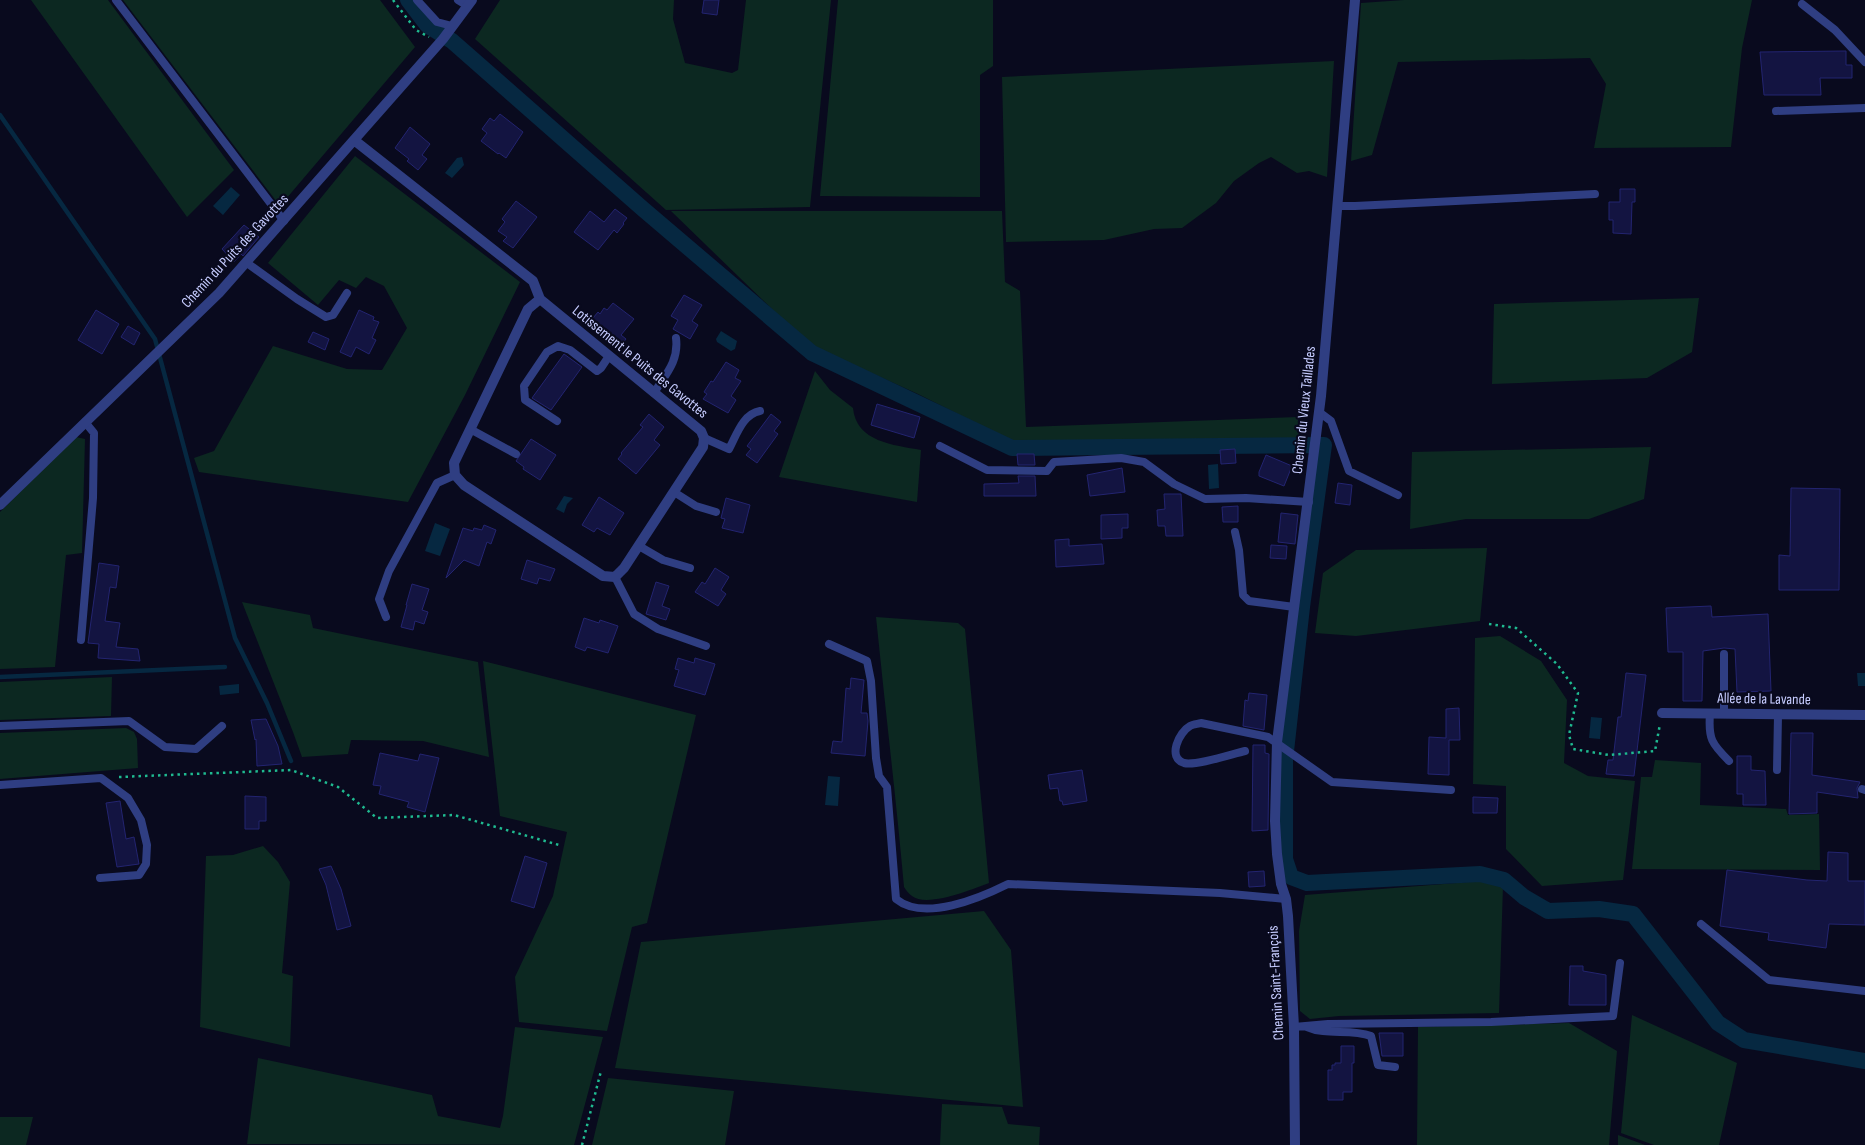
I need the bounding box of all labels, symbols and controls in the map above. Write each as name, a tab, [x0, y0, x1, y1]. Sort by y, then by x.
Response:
street label: Chemin du Puits des Gavottes	[177, 190, 293, 312]
street label: Lotissement le Puits des Gavottes	[568, 301, 712, 423]
street label: Chemin du Vieux Taillades	[1288, 345, 1320, 475]
street label: Allée de la Lavande	[1716, 689, 1811, 709]
street label: Chemin Saint-François	[1264, 925, 1288, 1041]

